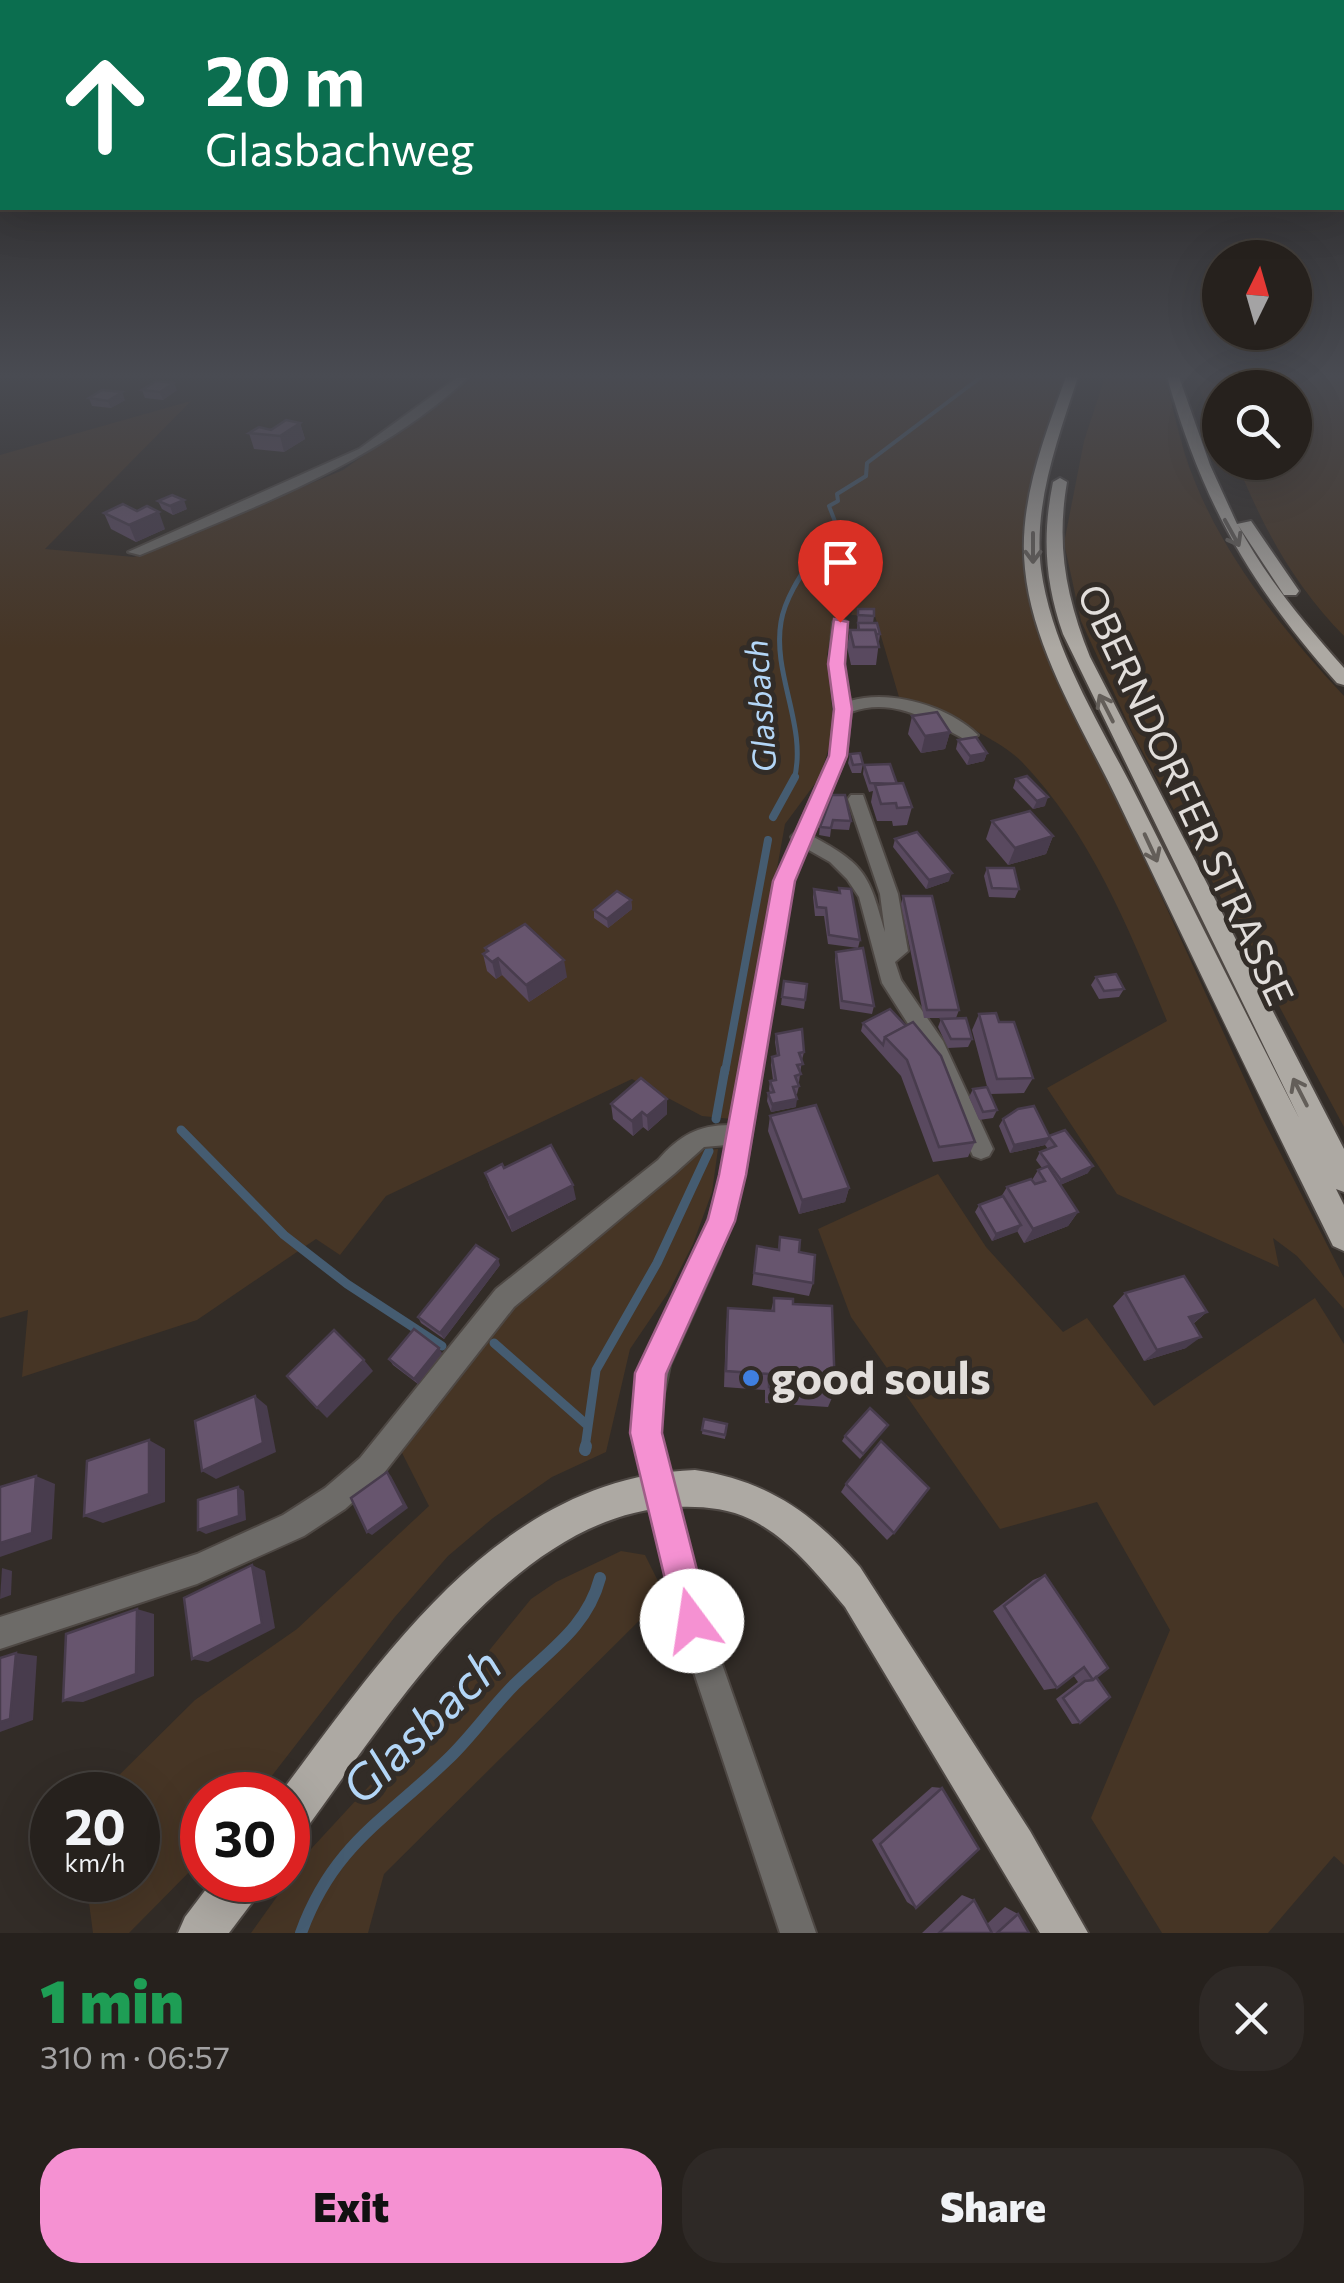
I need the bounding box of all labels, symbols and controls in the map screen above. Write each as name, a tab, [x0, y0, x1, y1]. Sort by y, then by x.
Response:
text: 20 m	[205, 35, 365, 120]
icon: ahead	[40, 40, 170, 170]
text: Glasbachweg	[205, 120, 474, 175]
north arrow	[1202, 240, 1312, 350]
map controls	[1202, 240, 1312, 480]
button: search	[1202, 370, 1312, 480]
one-way arrow	[1223, 518, 1242, 547]
pin	[798, 520, 883, 623]
one-way arrow	[1023, 531, 1042, 563]
icon: arrive	[813, 535, 868, 590]
street label: OBERNDORFER STRASSE	[1069, 576, 1306, 1012]
water label: Glasbach	[734, 639, 784, 774]
one-way arrow	[1096, 694, 1115, 723]
one-way arrow	[1143, 832, 1162, 862]
one-way arrow	[1290, 1077, 1309, 1107]
place label: good souls	[771, 1348, 991, 1403]
marker: good souls	[740, 1367, 762, 1389]
position arrow	[640, 1569, 744, 1673]
water label: Glasbach	[328, 1634, 512, 1815]
speed limit sign: 30	[180, 1772, 310, 1902]
text: 20	[64, 1794, 126, 1855]
text: km/h	[65, 1847, 125, 1877]
text: 1 min	[40, 1962, 184, 2035]
button: close	[1199, 1966, 1304, 2071]
text: 310 m · 06:57	[40, 2036, 230, 2076]
button: Exit	[40, 2148, 662, 2263]
button: Share	[682, 2148, 1304, 2263]

